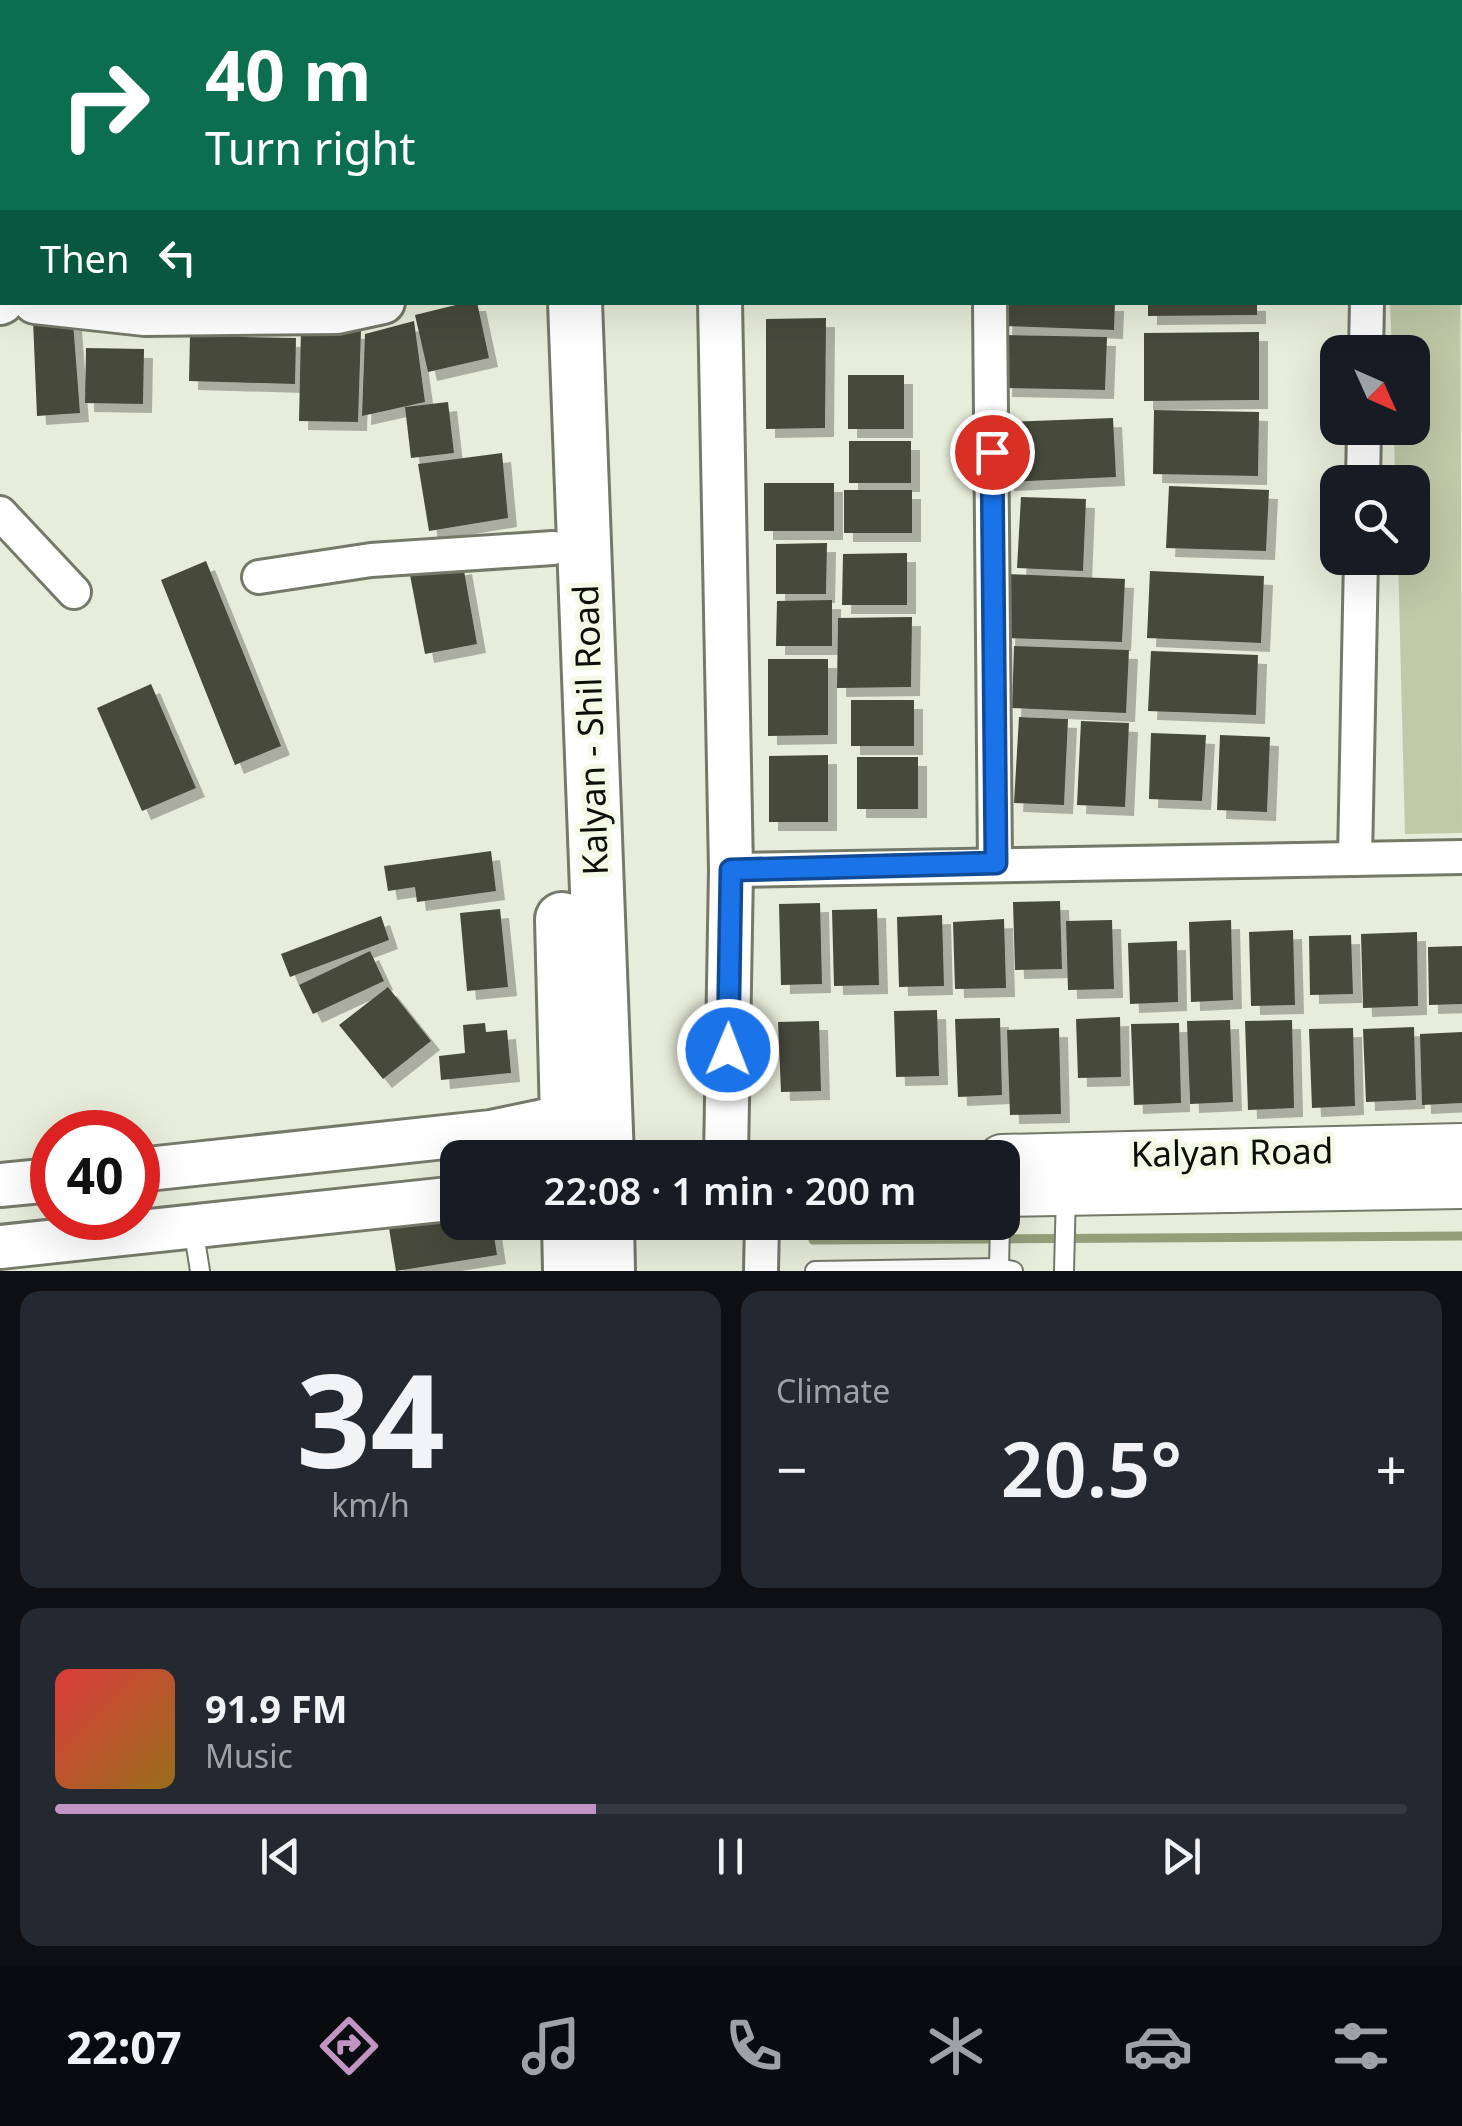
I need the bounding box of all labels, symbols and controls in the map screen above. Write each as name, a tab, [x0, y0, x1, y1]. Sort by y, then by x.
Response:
text: 40 m	[205, 26, 372, 122]
icon: right	[40, 40, 170, 170]
text: Turn right	[205, 117, 416, 178]
icon: left	[150, 230, 205, 285]
text: Then	[40, 232, 130, 284]
north arrow	[1320, 335, 1430, 445]
map controls	[1320, 335, 1430, 575]
pin	[950, 410, 1035, 495]
icon: arrive	[965, 425, 1020, 480]
button: search	[1320, 465, 1430, 575]
street label: Kalyan - Shil Road	[561, 584, 618, 876]
position arrow	[676, 998, 780, 1102]
speed limit sign: 40	[30, 1110, 160, 1240]
street label: Kalyan Road	[1130, 1126, 1334, 1177]
text: 22:08 · 1 min · 200 m	[544, 1164, 916, 1216]
text: 34	[296, 1329, 445, 1506]
text: Climate	[776, 1369, 890, 1412]
text: 20.5°	[1001, 1417, 1182, 1519]
text: −	[776, 1431, 807, 1506]
text: +	[1376, 1431, 1407, 1506]
text: km/h	[331, 1483, 410, 1526]
text: 91.9 FM	[205, 1682, 347, 1734]
text: Music	[205, 1734, 293, 1777]
icon: previous	[253, 1829, 308, 1884]
icon: pause	[703, 1829, 758, 1884]
icon: next	[1154, 1829, 1209, 1884]
icon: directions	[314, 2011, 384, 2081]
icon: music	[516, 2011, 586, 2081]
icon: phone	[719, 2011, 789, 2081]
icon: climate	[921, 2011, 991, 2081]
icon: car	[1123, 2011, 1193, 2081]
icon: filters	[1326, 2011, 1396, 2081]
text: 22:07	[66, 2016, 182, 2077]

